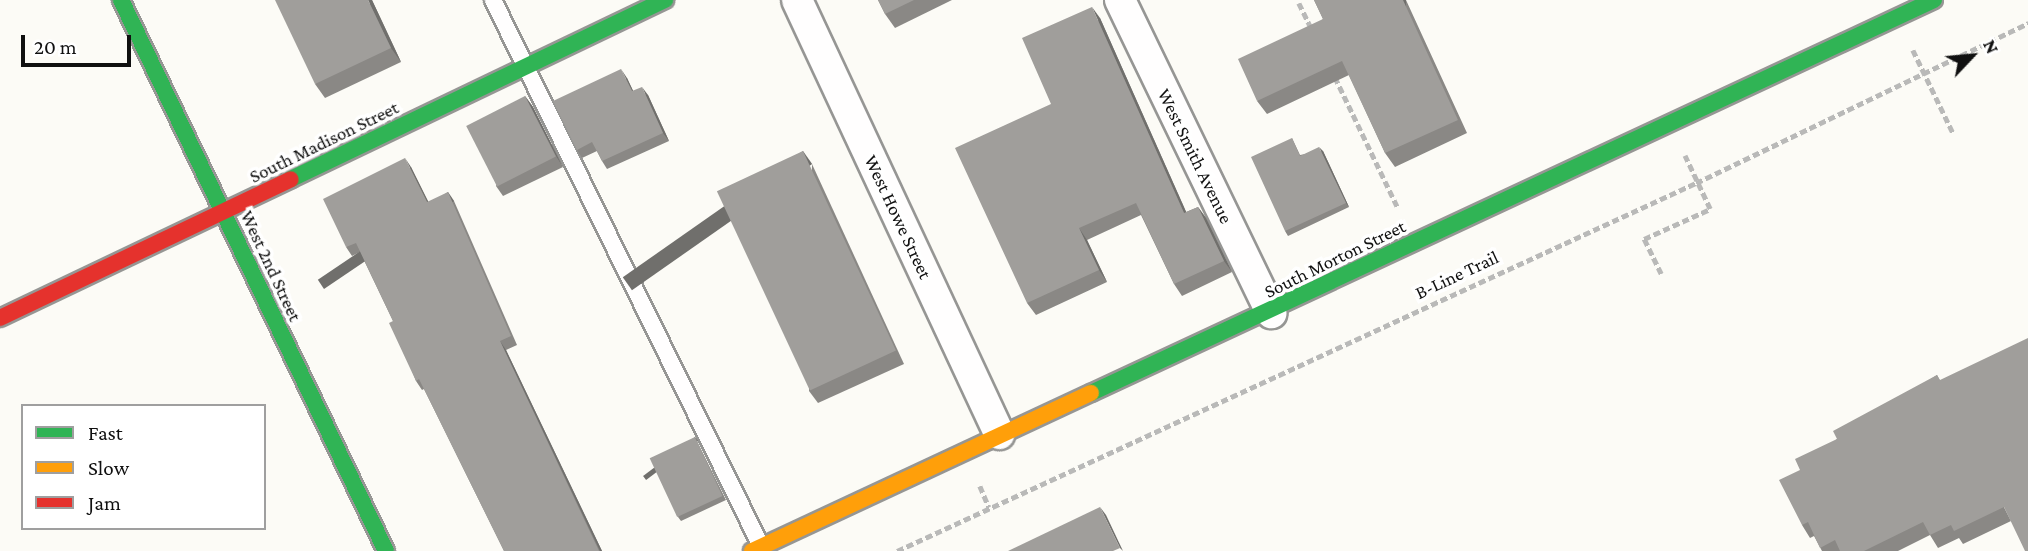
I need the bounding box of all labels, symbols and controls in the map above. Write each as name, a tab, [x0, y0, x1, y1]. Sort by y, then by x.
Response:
scale bar	[24, 21, 135, 65]
north arrow	[1937, 21, 2007, 91]
text: 20 m	[34, 35, 77, 59]
text: N	[1979, 36, 2004, 57]
street label: West Smith Avenue	[1152, 85, 1238, 227]
street label: South Madison Street	[246, 96, 402, 188]
street label: West Howe Street	[859, 151, 937, 283]
street label: West 2nd Street	[235, 207, 307, 325]
street label: South Morton Street	[1261, 215, 1409, 303]
street label: B-Line Trail	[1412, 246, 1502, 304]
legend	[21, 404, 266, 530]
text: Fast	[88, 421, 123, 445]
text: Slow	[88, 456, 129, 480]
text: Jam	[88, 491, 121, 515]

